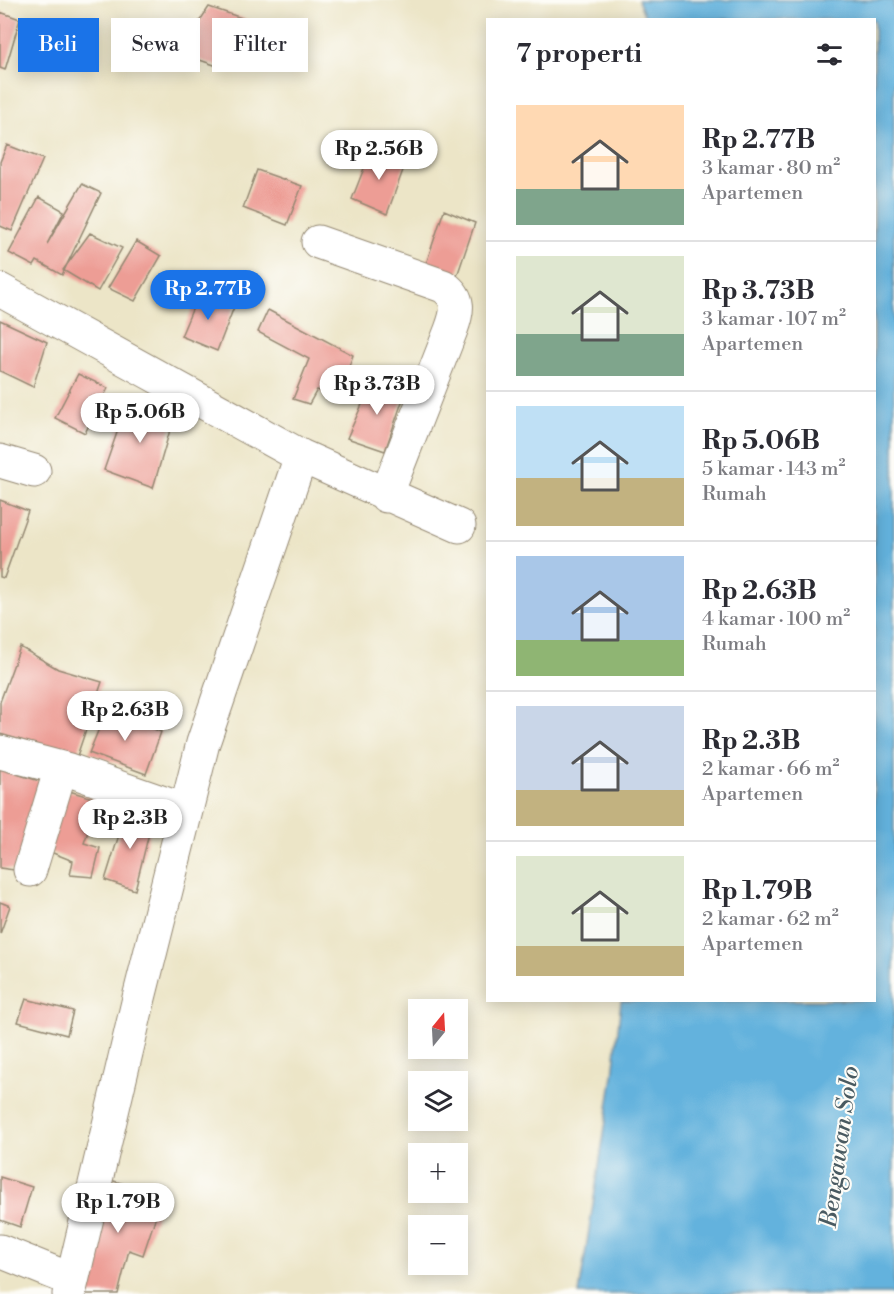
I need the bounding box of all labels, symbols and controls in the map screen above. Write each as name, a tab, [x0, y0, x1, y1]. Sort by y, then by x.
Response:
chip: Beli	[18, 18, 99, 72]
chip: Sewa	[111, 18, 200, 72]
chip: Filter	[212, 18, 308, 72]
text: 7 properti	[516, 38, 642, 70]
icon: filters	[813, 38, 846, 71]
text: Rp 2.77B	[702, 124, 815, 156]
icon: home	[564, 129, 636, 201]
pin: Rp 2.56B	[317, 130, 441, 181]
text: Rp 2.56B	[335, 137, 423, 162]
text: 3 kamar · 80 m²	[702, 156, 840, 181]
text: Apartemen	[702, 181, 803, 206]
pin: Rp 2.77B	[146, 270, 270, 321]
text: Rp 3.73B	[702, 275, 815, 307]
text: Rp 2.77B	[164, 277, 252, 302]
icon: home	[564, 280, 636, 352]
text: 3 kamar · 107 m²	[702, 307, 846, 332]
text: Apartemen	[702, 332, 803, 357]
pin: Rp 3.73B	[315, 365, 439, 416]
text: Rp 3.73B	[334, 372, 420, 397]
pin: Rp 5.06B	[78, 393, 202, 444]
text: Rp 5.06B	[95, 400, 185, 425]
text: Rp 5.06B	[702, 425, 820, 457]
icon: home	[564, 430, 636, 502]
text: 5 kamar · 143 m²	[702, 457, 846, 482]
text: Rumah	[702, 482, 767, 507]
text: Rp 2.63B	[702, 575, 817, 607]
icon: home	[564, 580, 636, 652]
text: 4 kamar · 100 m²	[702, 607, 850, 632]
text: Rumah	[702, 632, 767, 657]
pin: Rp 2.63B	[63, 691, 187, 742]
text: Rp 2.63B	[81, 698, 169, 723]
text: Rp 2.3B	[702, 725, 800, 757]
icon: home	[564, 730, 636, 802]
text: 2 kamar · 66 m²	[702, 757, 839, 782]
text: Apartemen	[702, 782, 803, 807]
pin: Rp 2.3B	[75, 799, 185, 850]
text: Rp 2.3B	[92, 806, 168, 831]
text: Rp 1.79B	[702, 875, 813, 907]
icon: home	[564, 880, 636, 952]
text: 2 kamar · 62 m²	[702, 907, 839, 932]
text: Apartemen	[702, 932, 803, 957]
north arrow	[408, 999, 468, 1059]
map controls	[408, 999, 468, 1275]
water label: Bengawan Solo	[814, 1064, 866, 1231]
button: layers	[408, 1071, 468, 1131]
button: +	[408, 1143, 468, 1203]
pin: Rp 1.79B	[56, 1183, 180, 1234]
text: Rp 1.79B	[75, 1190, 161, 1215]
button: −	[408, 1215, 468, 1275]

